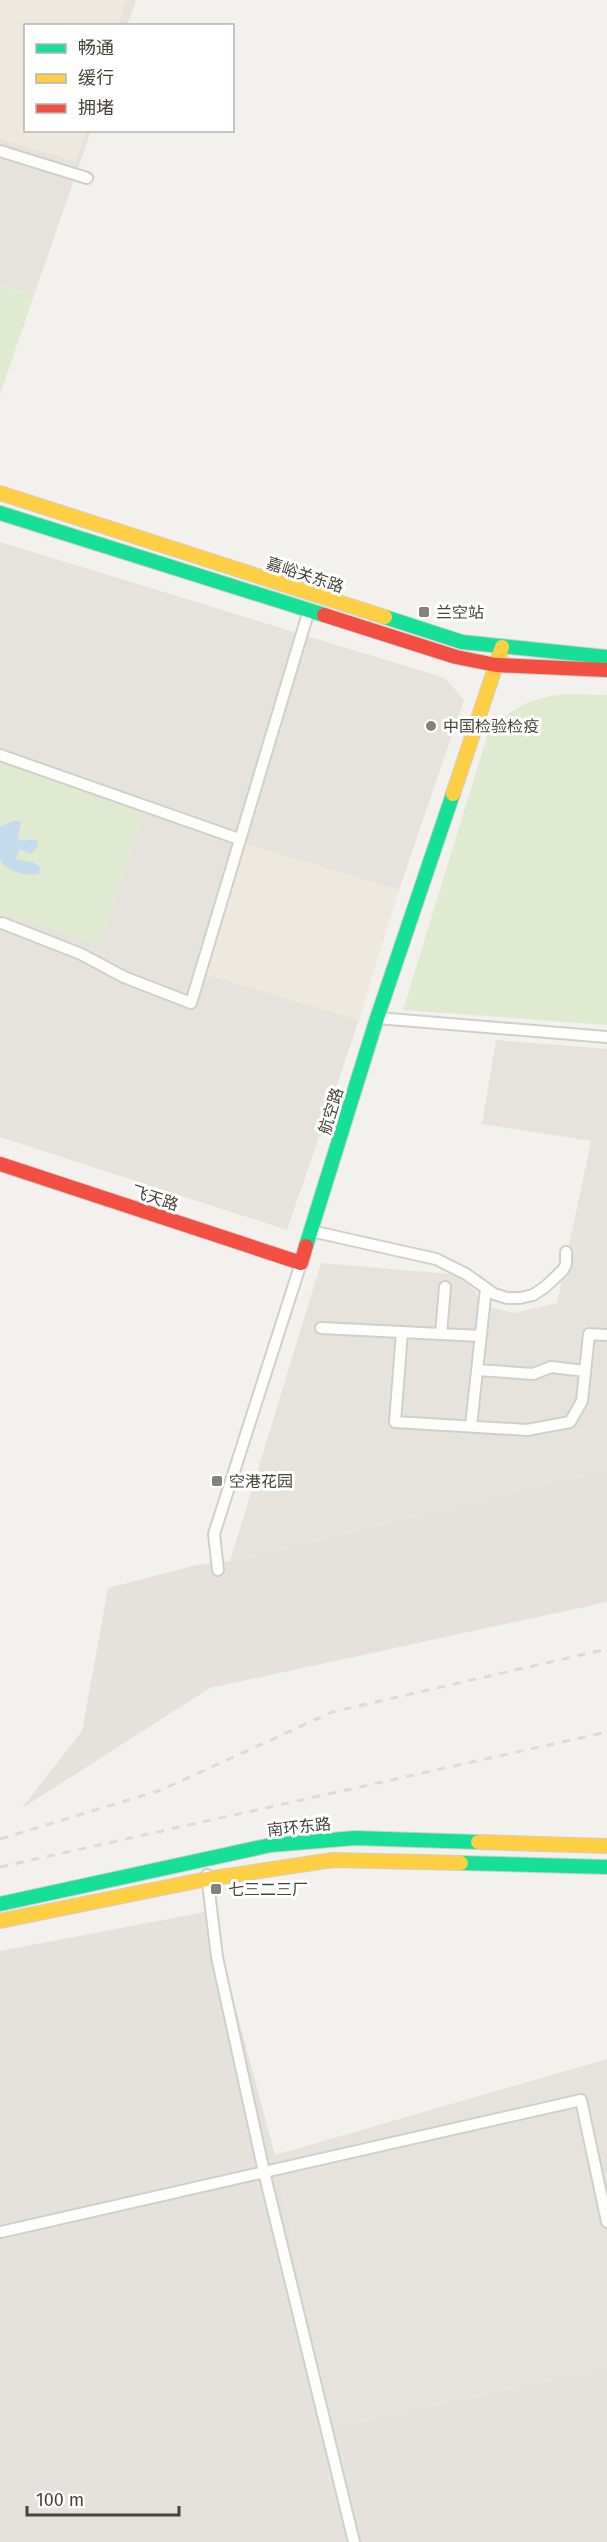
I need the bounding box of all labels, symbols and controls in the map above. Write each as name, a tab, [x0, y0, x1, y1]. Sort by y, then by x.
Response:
legend	[24, 24, 234, 132]
text: 畅通	[78, 37, 114, 59]
text: 缓行	[78, 67, 114, 89]
text: 拥堵	[78, 97, 114, 119]
street label: 嘉峪关东路	[264, 554, 346, 596]
place label: 兰空站	[436, 603, 484, 622]
marker: 兰空站	[417, 605, 431, 619]
place label: 中国检验检疫	[443, 717, 539, 736]
marker: 中国检验检疫	[424, 719, 438, 733]
street label: 航空路	[315, 1085, 347, 1137]
street label: 飞天路	[129, 1182, 181, 1214]
place label: 空港花园	[229, 1472, 293, 1491]
marker: 空港花园	[210, 1474, 224, 1488]
street label: 南环东路	[266, 1814, 332, 1840]
place label: 七三二三厂	[228, 1880, 308, 1899]
marker: 七三二三厂	[209, 1882, 223, 1896]
scale bar	[27, 2479, 178, 2517]
text: 100 m	[36, 2489, 84, 2511]

